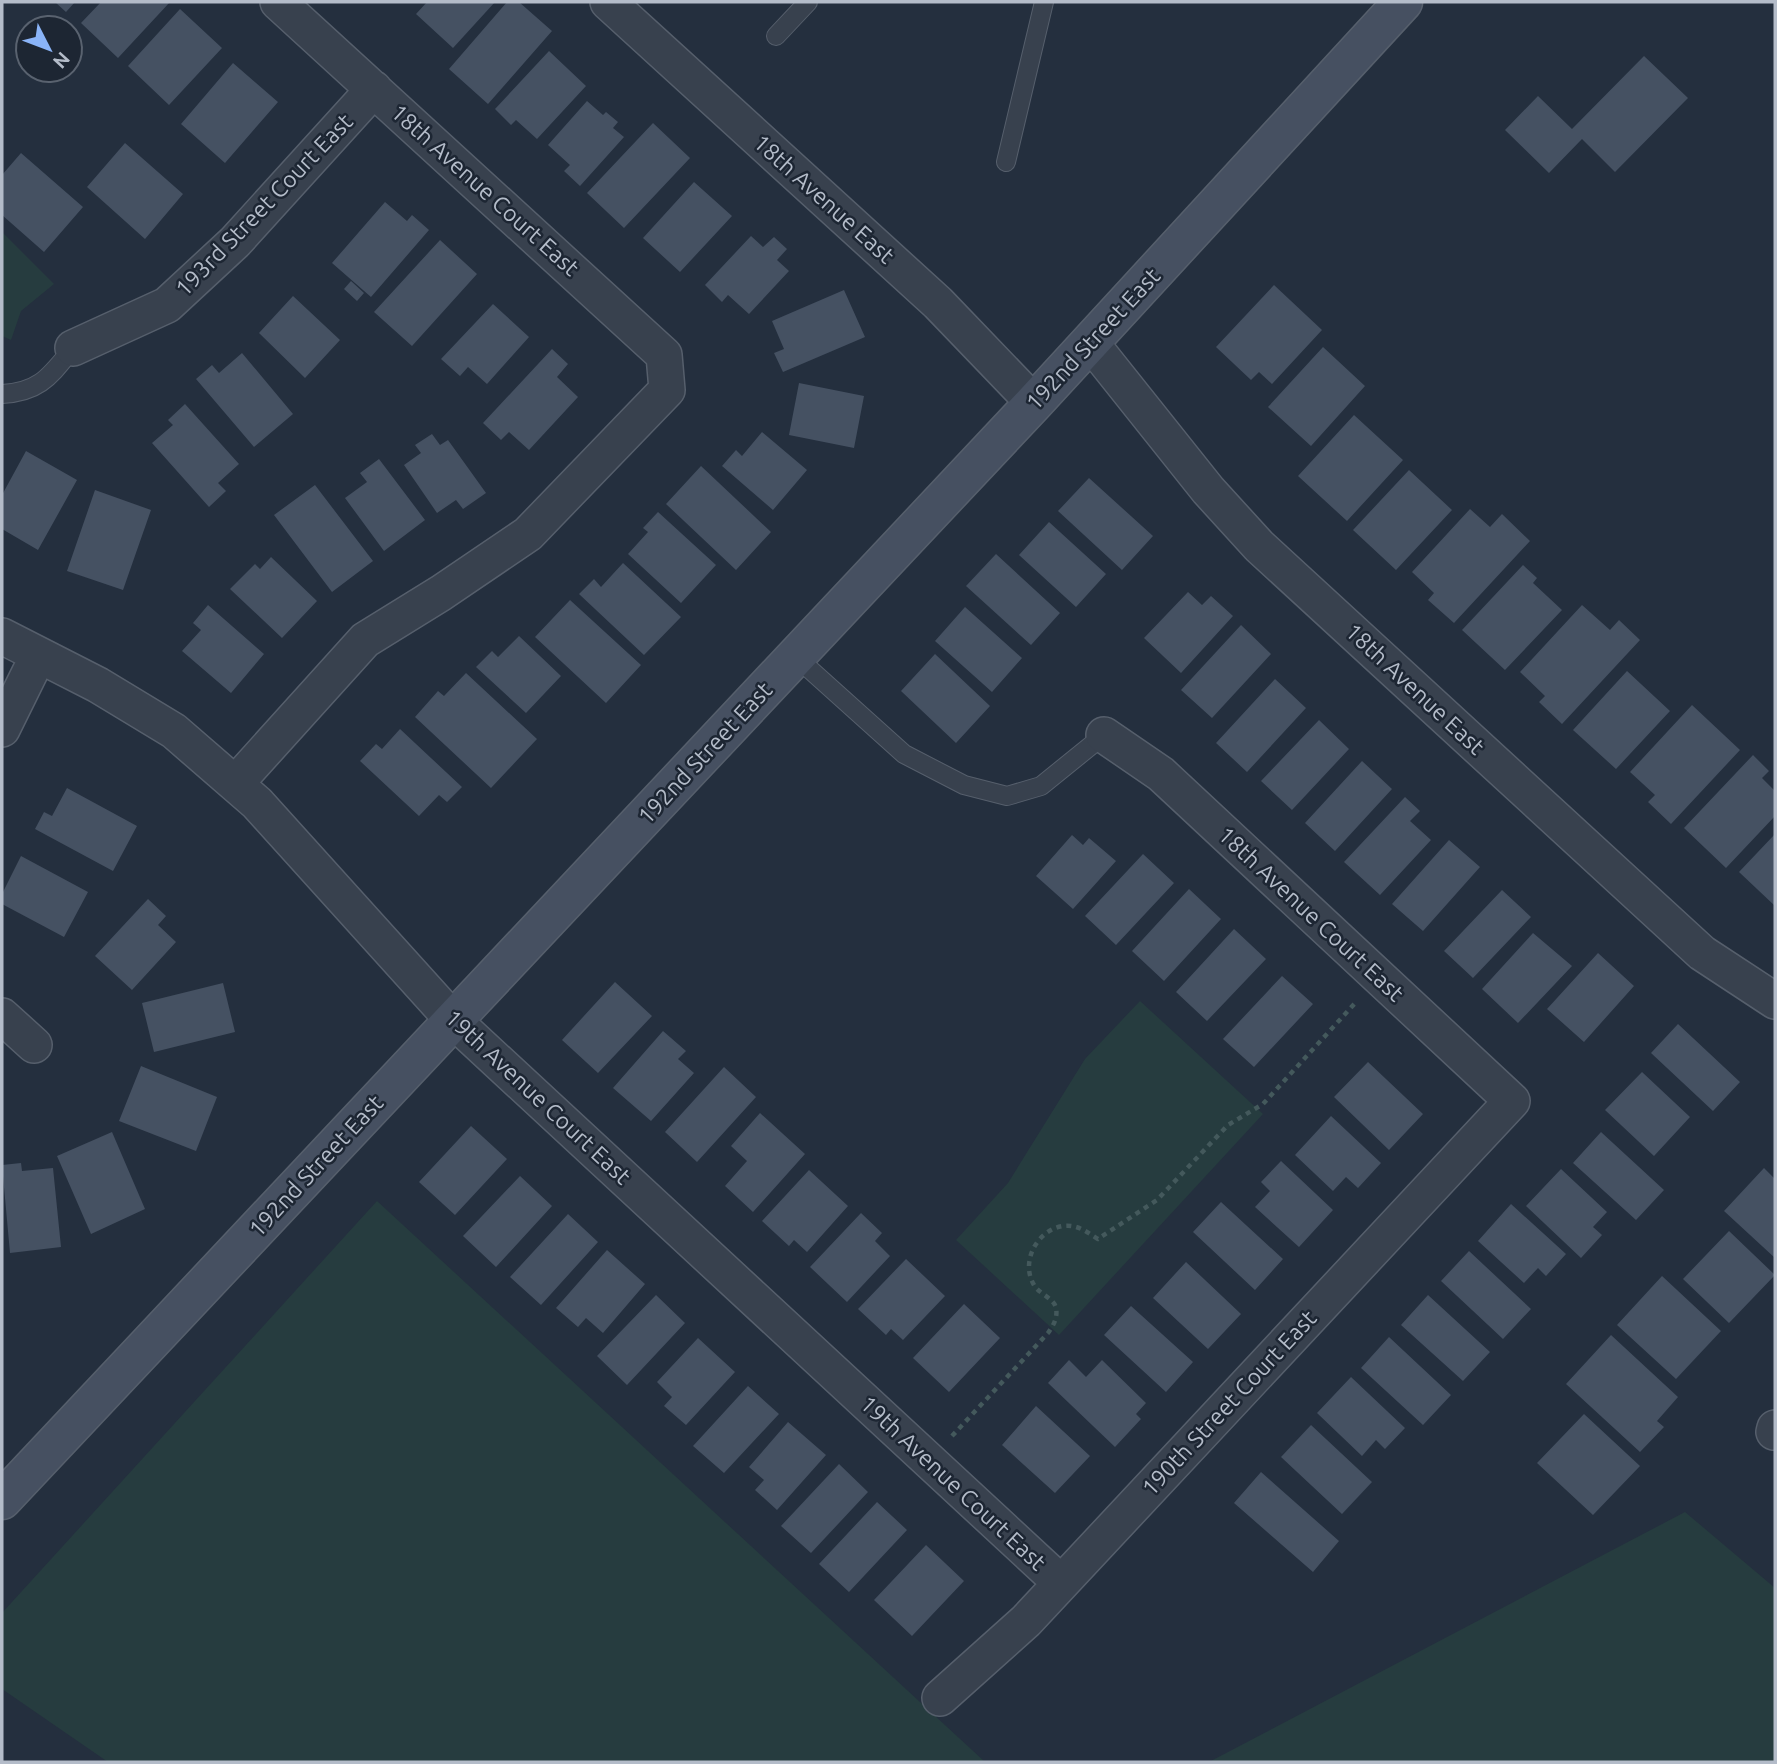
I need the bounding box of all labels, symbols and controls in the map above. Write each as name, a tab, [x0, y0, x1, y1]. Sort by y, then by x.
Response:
north arrow	[14, 14, 84, 84]
text: N	[49, 48, 75, 73]
street label: 18th Avenue Court East	[386, 99, 584, 280]
street label: 193rd Street Court East	[170, 108, 357, 301]
street label: 18th Avenue East	[749, 129, 900, 268]
street label: 192nd Street East	[1021, 263, 1165, 414]
street label: 18th Avenue East	[1341, 618, 1490, 759]
street label: 192nd Street East	[633, 677, 777, 828]
street label: 18th Avenue Court East	[1214, 821, 1409, 1006]
street label: 19th Avenue Court East	[441, 1004, 636, 1189]
street label: 192nd Street East	[244, 1090, 388, 1241]
street label: 190th Street Court East	[1137, 1305, 1321, 1500]
street label: 19th Avenue Court East	[856, 1390, 1051, 1575]

